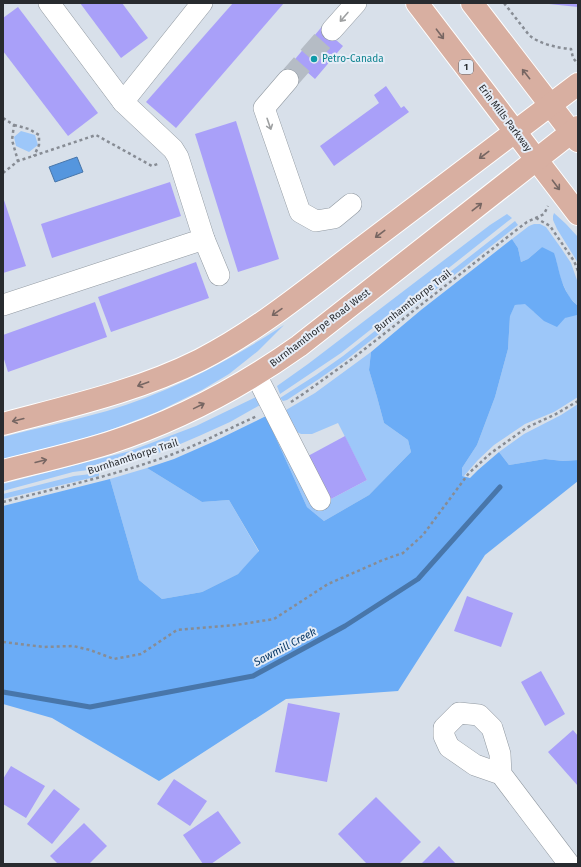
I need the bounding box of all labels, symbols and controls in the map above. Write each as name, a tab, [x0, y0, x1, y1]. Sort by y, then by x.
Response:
one-way arrow	[340, 11, 349, 21]
one-way arrow	[436, 28, 445, 39]
place label: Petro-Canada	[322, 53, 384, 65]
marker: Petro-Canada	[309, 54, 319, 64]
road number: 1	[459, 60, 473, 74]
one-way arrow	[522, 69, 531, 80]
street label: Erin Mills Parkway	[476, 82, 534, 154]
one-way arrow	[266, 117, 274, 129]
one-way arrow	[479, 151, 490, 159]
one-way arrow	[552, 179, 560, 190]
one-way arrow	[471, 203, 482, 211]
one-way arrow	[375, 230, 386, 238]
street label: Burnhamthorpe Trail	[372, 267, 454, 335]
street label: Burnhamthorpe Road West	[268, 286, 373, 370]
one-way arrow	[272, 308, 283, 316]
one-way arrow	[137, 381, 149, 389]
one-way arrow	[193, 402, 205, 409]
one-way arrow	[11, 417, 24, 424]
street label: Burnhamthorpe Trail	[86, 437, 180, 477]
one-way arrow	[34, 457, 47, 465]
water label: Sawmill Creek	[251, 625, 318, 669]

